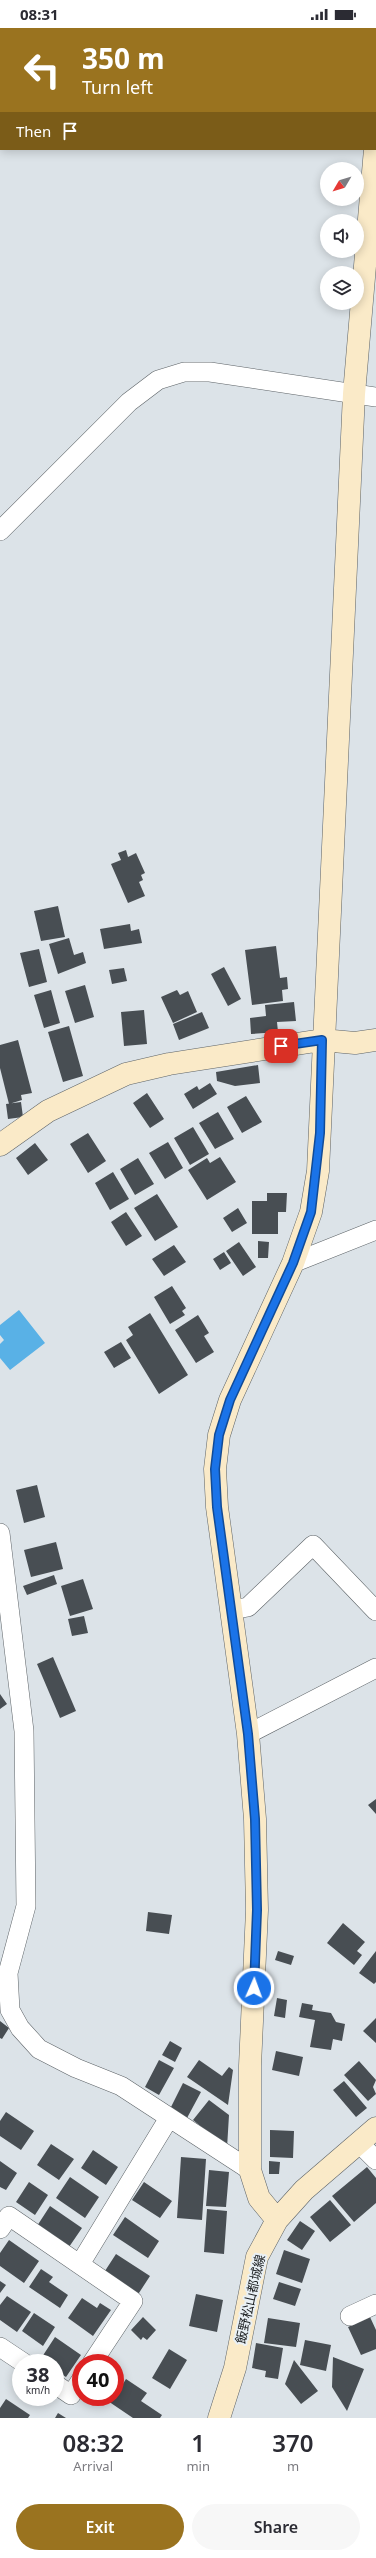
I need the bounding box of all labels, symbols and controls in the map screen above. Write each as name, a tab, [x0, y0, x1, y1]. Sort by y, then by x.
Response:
text: 08:31	[20, 4, 59, 24]
text: 350 m	[82, 39, 165, 77]
icon: left	[16, 44, 68, 96]
text: Turn left	[82, 75, 153, 99]
icon: arrive	[59, 120, 81, 142]
text: Then	[16, 121, 51, 141]
north arrow	[320, 162, 364, 206]
map controls	[320, 162, 364, 310]
button: sound	[320, 214, 364, 258]
button: layers	[320, 266, 364, 310]
pin	[264, 1029, 298, 1063]
icon: arrive	[270, 1035, 292, 1057]
position arrow	[233, 1967, 275, 2009]
street label: 飯野松山都城線	[231, 2253, 269, 2345]
speed limit sign: 40	[72, 2354, 124, 2406]
text: 38	[27, 2361, 49, 2388]
text: km/h	[26, 2383, 50, 2397]
text: 08:32	[62, 2426, 124, 2459]
text: 1	[191, 2426, 205, 2459]
text: 370	[272, 2426, 314, 2459]
text: Arrival	[73, 2457, 113, 2475]
text: min	[186, 2457, 210, 2475]
text: m	[287, 2457, 299, 2475]
button: Exit	[16, 2504, 184, 2550]
button: Share	[192, 2504, 360, 2550]

